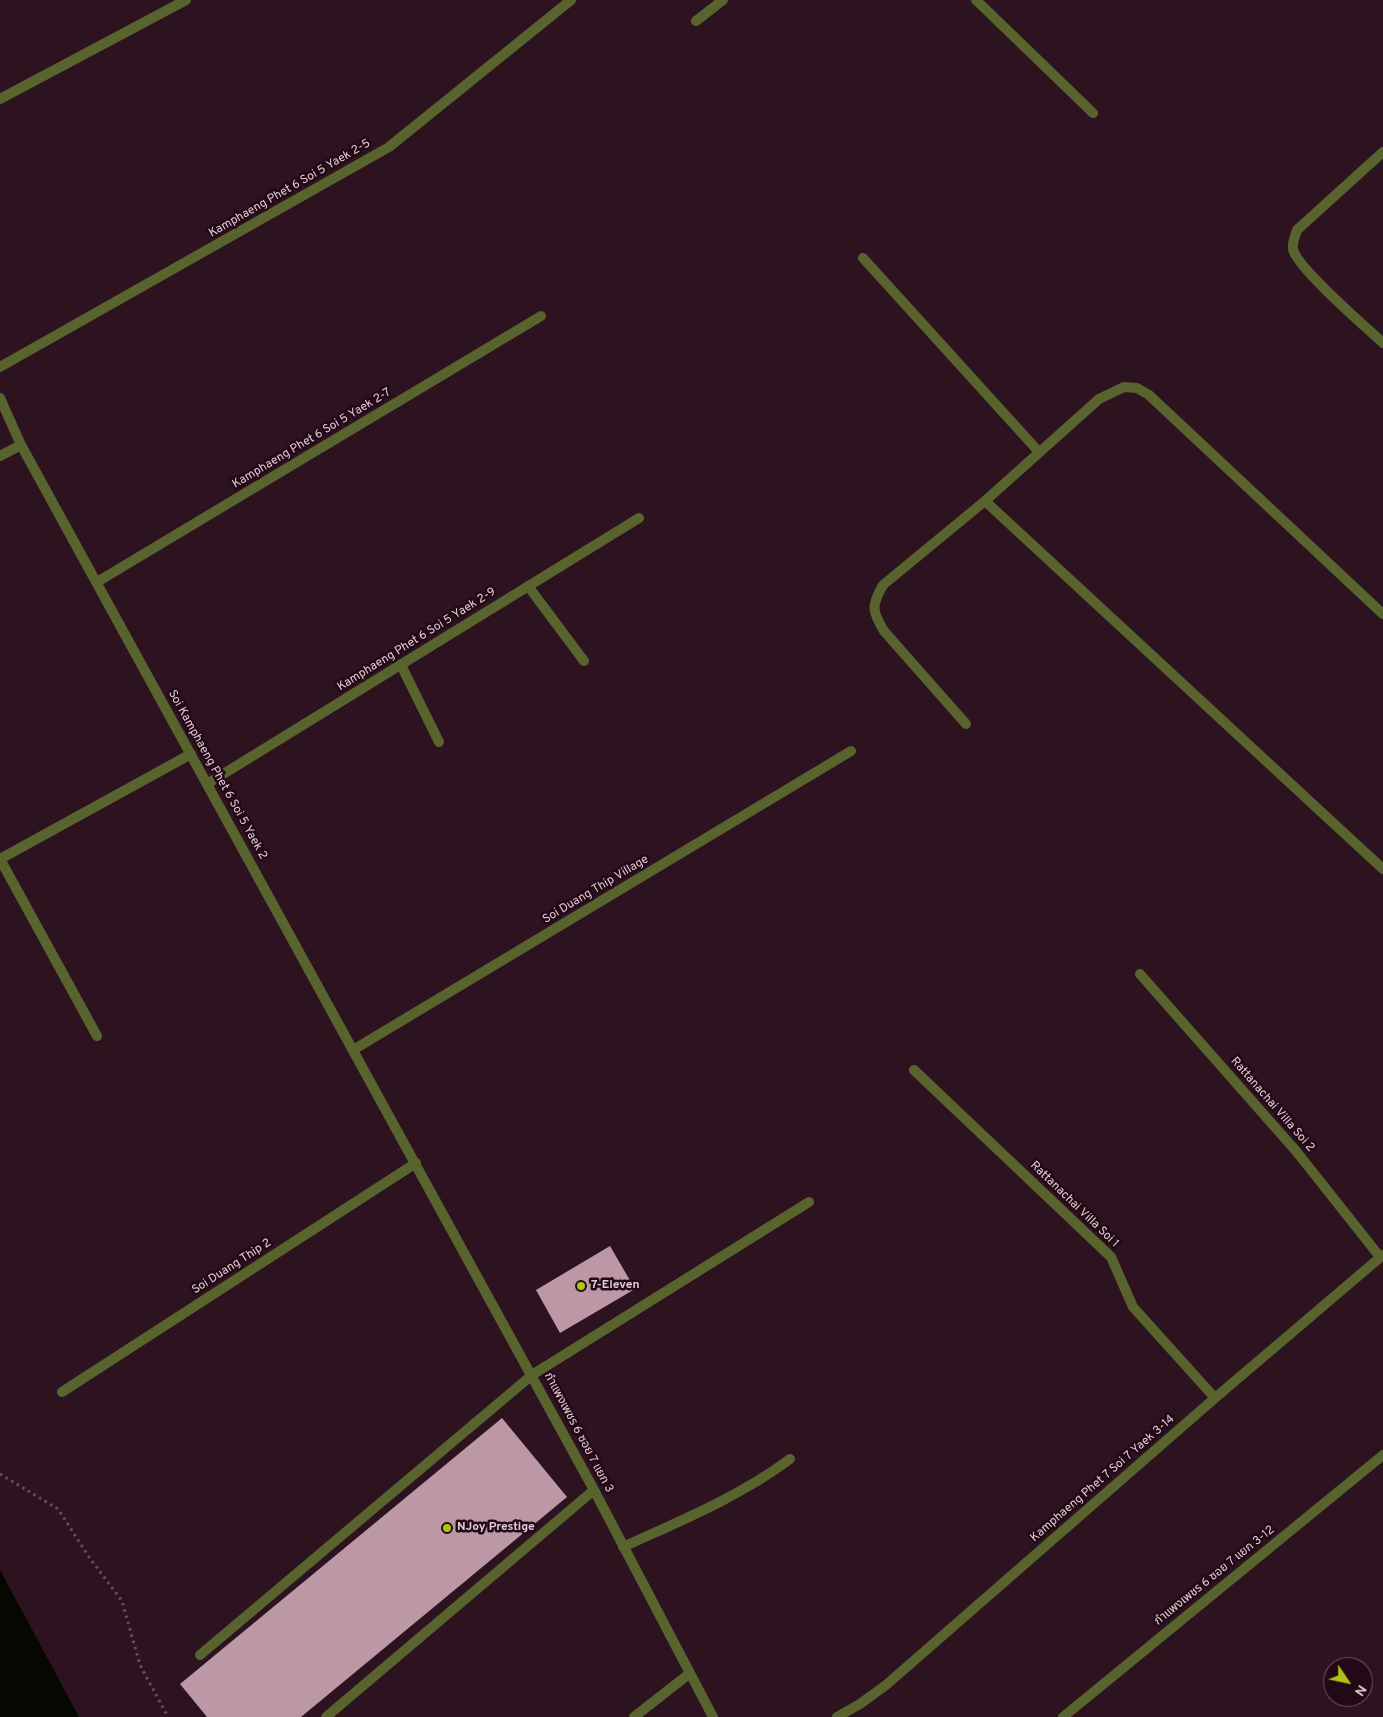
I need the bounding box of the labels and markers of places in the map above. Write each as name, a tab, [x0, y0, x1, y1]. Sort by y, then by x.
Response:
place label: 7-Eleven	[591, 1279, 640, 1293]
marker: 7-Eleven	[575, 1280, 587, 1292]
place label: NJoy Prestige	[457, 1521, 535, 1535]
marker: NJoy Prestige	[441, 1522, 453, 1534]

